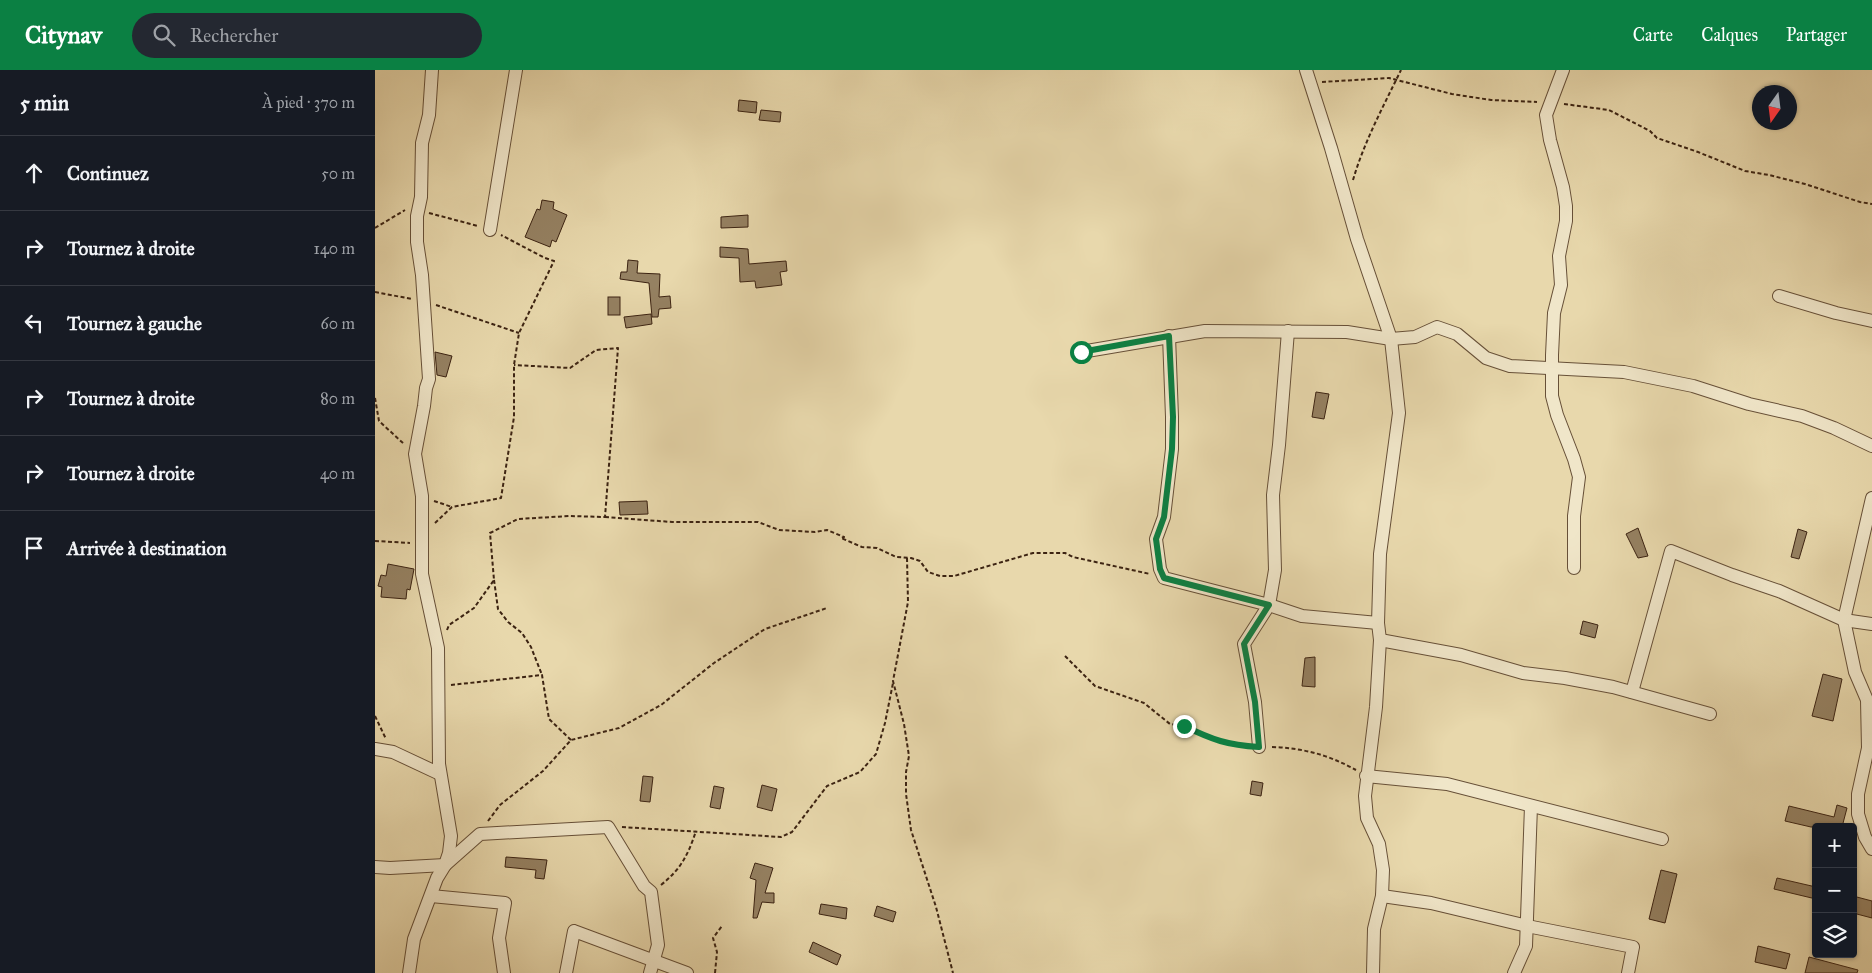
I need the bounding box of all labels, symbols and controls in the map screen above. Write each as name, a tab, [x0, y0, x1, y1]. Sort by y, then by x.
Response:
search box	[132, 13, 482, 58]
text: Citynav	[25, 20, 102, 50]
icon: search	[150, 21, 178, 49]
text: Rechercher	[190, 24, 278, 47]
text: Carte	[1633, 24, 1673, 46]
text: Calques	[1701, 24, 1758, 46]
text: Partager	[1786, 24, 1847, 46]
north arrow	[1752, 85, 1797, 130]
text: 5 min	[20, 90, 69, 116]
text: À pied · 370 m	[262, 93, 355, 112]
icon: ahead	[20, 159, 48, 187]
text: Continuez	[67, 162, 149, 185]
text: 50 m	[321, 164, 355, 183]
icon: right	[20, 234, 48, 262]
text: Tournez à droite	[67, 237, 195, 260]
text: 140 m	[314, 239, 355, 258]
icon: left	[20, 309, 48, 337]
text: Tournez à gauche	[67, 312, 202, 335]
text: 60 m	[321, 314, 355, 333]
route start	[1070, 341, 1093, 364]
icon: right	[20, 384, 48, 412]
text: Tournez à droite	[67, 387, 195, 410]
text: 80 m	[320, 389, 355, 408]
icon: right	[20, 459, 48, 487]
text: Tournez à droite	[67, 462, 195, 485]
text: 40 m	[320, 464, 355, 483]
icon: arrive	[20, 534, 48, 562]
text: Arrivée à destination	[67, 537, 226, 560]
route end	[1173, 715, 1196, 738]
map controls	[1812, 823, 1857, 958]
button: +	[1812, 823, 1857, 868]
button: −	[1812, 868, 1857, 913]
button: layers	[1812, 913, 1857, 958]

